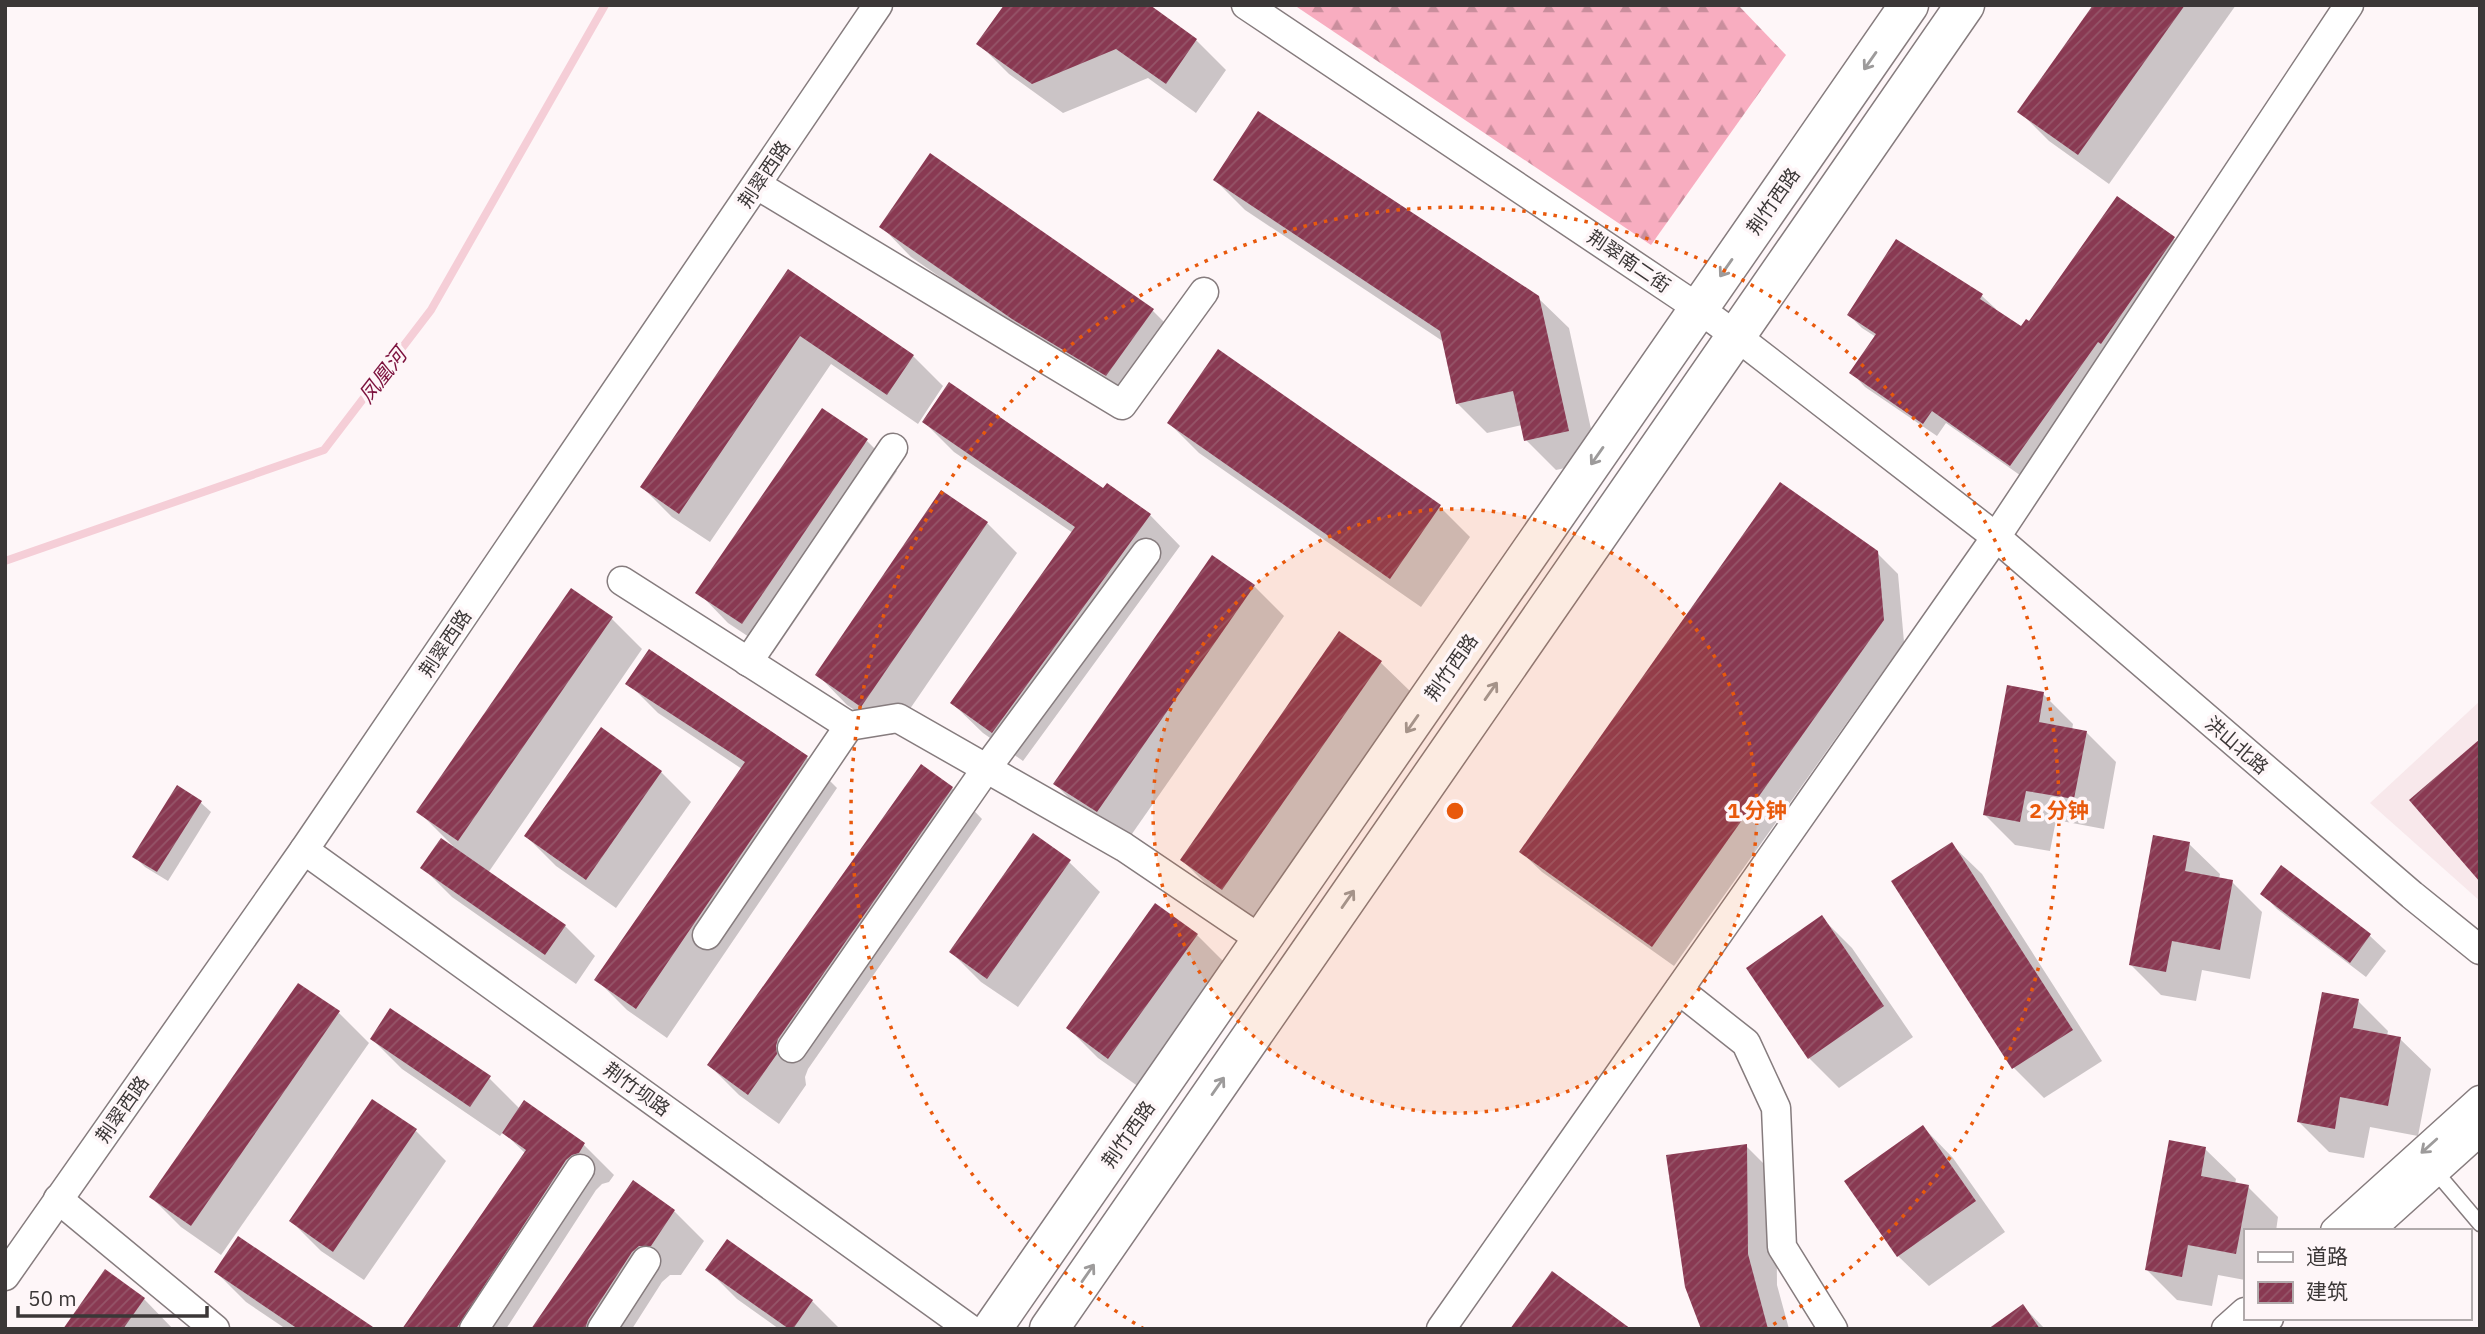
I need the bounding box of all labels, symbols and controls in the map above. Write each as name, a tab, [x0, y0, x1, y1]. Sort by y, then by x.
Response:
one-way arrow	[1863, 51, 1877, 70]
street label: 荆翠西路	[733, 136, 795, 212]
street label: 荆竹西路	[1741, 163, 1805, 239]
street label: 荆翠南二街	[1583, 224, 1675, 298]
one-way arrow	[1719, 258, 1733, 277]
water label: 凤凰河	[352, 338, 415, 408]
one-way arrow	[1590, 445, 1604, 465]
street label: 荆翠西路	[414, 605, 476, 681]
street label: 荆竹西路	[1419, 629, 1483, 705]
one-way arrow	[1484, 682, 1498, 701]
street label: 洪山北路	[2200, 711, 2274, 779]
one-way arrow	[1405, 714, 1419, 733]
text: 1 分钟	[1727, 796, 1787, 824]
text: 2 分钟	[2029, 796, 2089, 824]
centre of rings	[1443, 799, 1467, 823]
one-way arrow	[1341, 890, 1355, 909]
street label: 荆竹坝路	[599, 1057, 675, 1121]
street label: 荆翠西路	[90, 1071, 154, 1147]
one-way arrow	[1211, 1077, 1225, 1096]
street label: 荆竹西路	[1096, 1096, 1160, 1172]
one-way arrow	[2420, 1138, 2438, 1154]
legend	[2244, 1229, 2471, 1320]
text: 道路	[2306, 1242, 2348, 1270]
one-way arrow	[1081, 1264, 1095, 1283]
scale bar	[18, 1274, 206, 1318]
text: 建筑	[2306, 1277, 2348, 1305]
text: 50 m	[28, 1284, 77, 1312]

